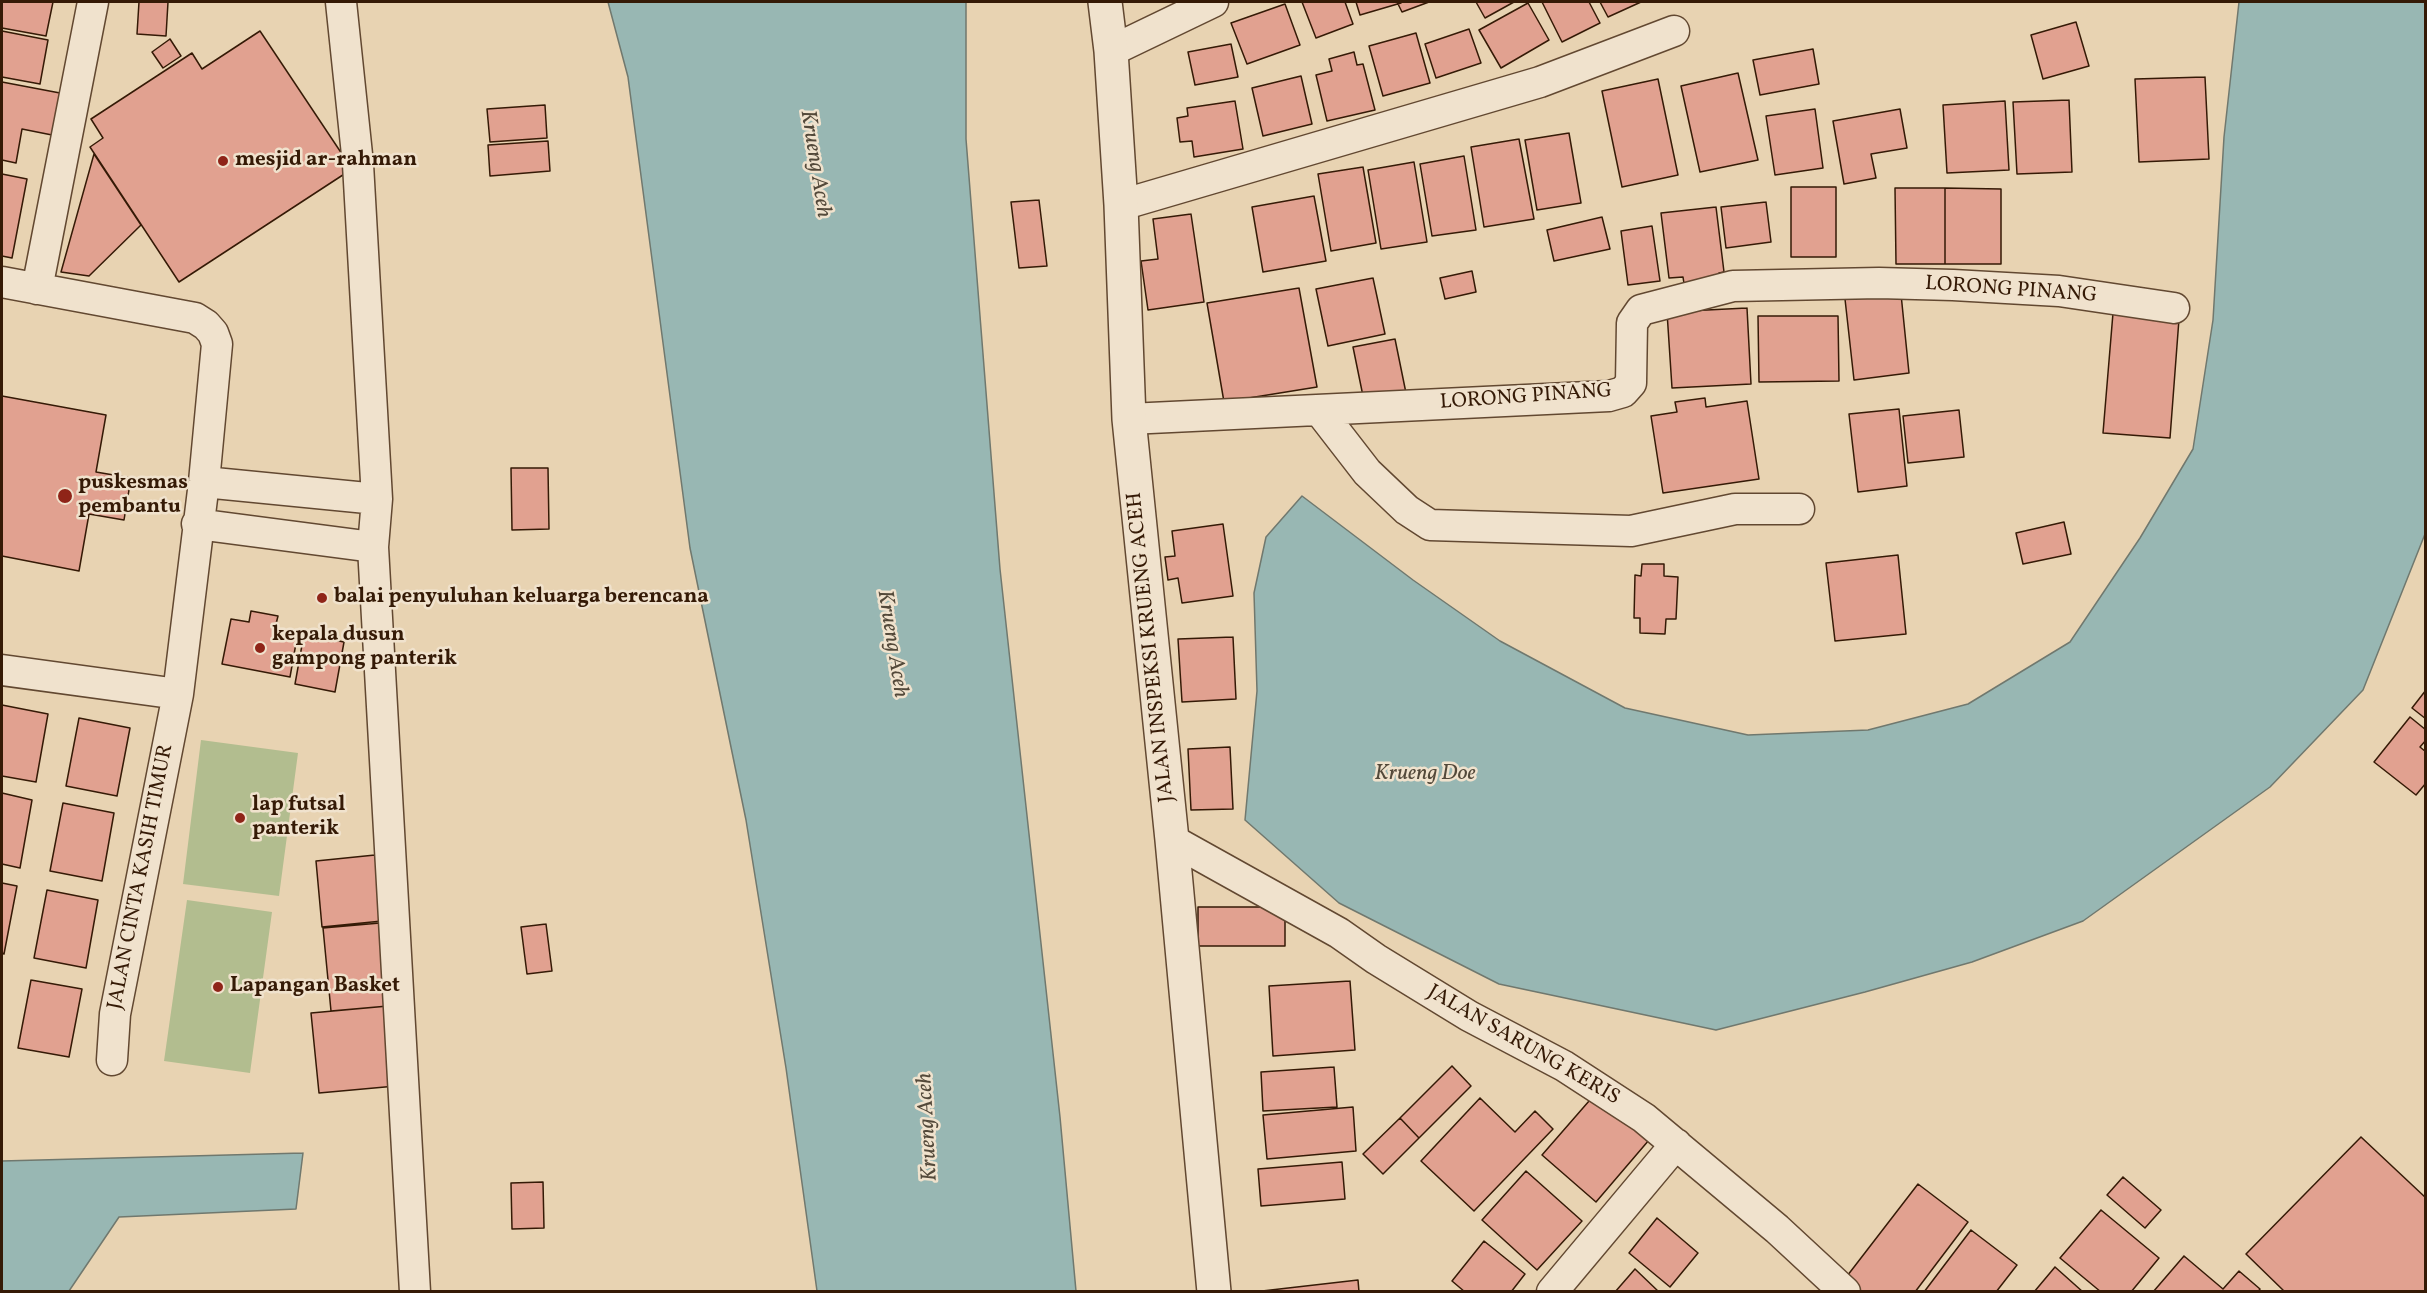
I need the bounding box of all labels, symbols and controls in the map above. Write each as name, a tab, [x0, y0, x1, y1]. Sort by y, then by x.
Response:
water label: Krueng Aceh	[792, 108, 836, 220]
place label: mesjid ar-rahman	[235, 148, 417, 174]
marker: mesjid ar-rahman	[216, 154, 230, 168]
street label: LORONG PINANG	[1924, 272, 2098, 310]
street label: LORONG PINANG	[1439, 379, 1613, 417]
place label: puskesmas pembantu	[78, 471, 188, 521]
marker: puskesmas pembantu	[56, 487, 74, 505]
street label: JALAN INSPEKSI KRUENG ACEH	[1123, 491, 1181, 803]
place label: balai penyuluhan keluarga berencana	[334, 585, 709, 611]
water label: Krueng Aceh	[869, 588, 913, 700]
marker: balai penyuluhan keluarga berencana	[315, 591, 329, 605]
place label: kepala dusun gampong panterik	[272, 623, 457, 673]
marker: kepala dusun gampong panterik	[253, 641, 267, 655]
street label: JALAN CINTA KASIH TIMUR	[104, 742, 180, 1012]
water label: Krueng Doe	[1375, 762, 1475, 788]
place label: lap futsal panterik	[252, 793, 345, 843]
marker: lap futsal panterik	[233, 811, 247, 825]
place label: Lapangan Basket	[230, 974, 400, 1000]
marker: Lapangan Basket	[211, 980, 225, 994]
street label: JALAN SARUNG KERIS	[1422, 981, 1624, 1111]
water label: Krueng Aceh	[913, 1072, 945, 1182]

